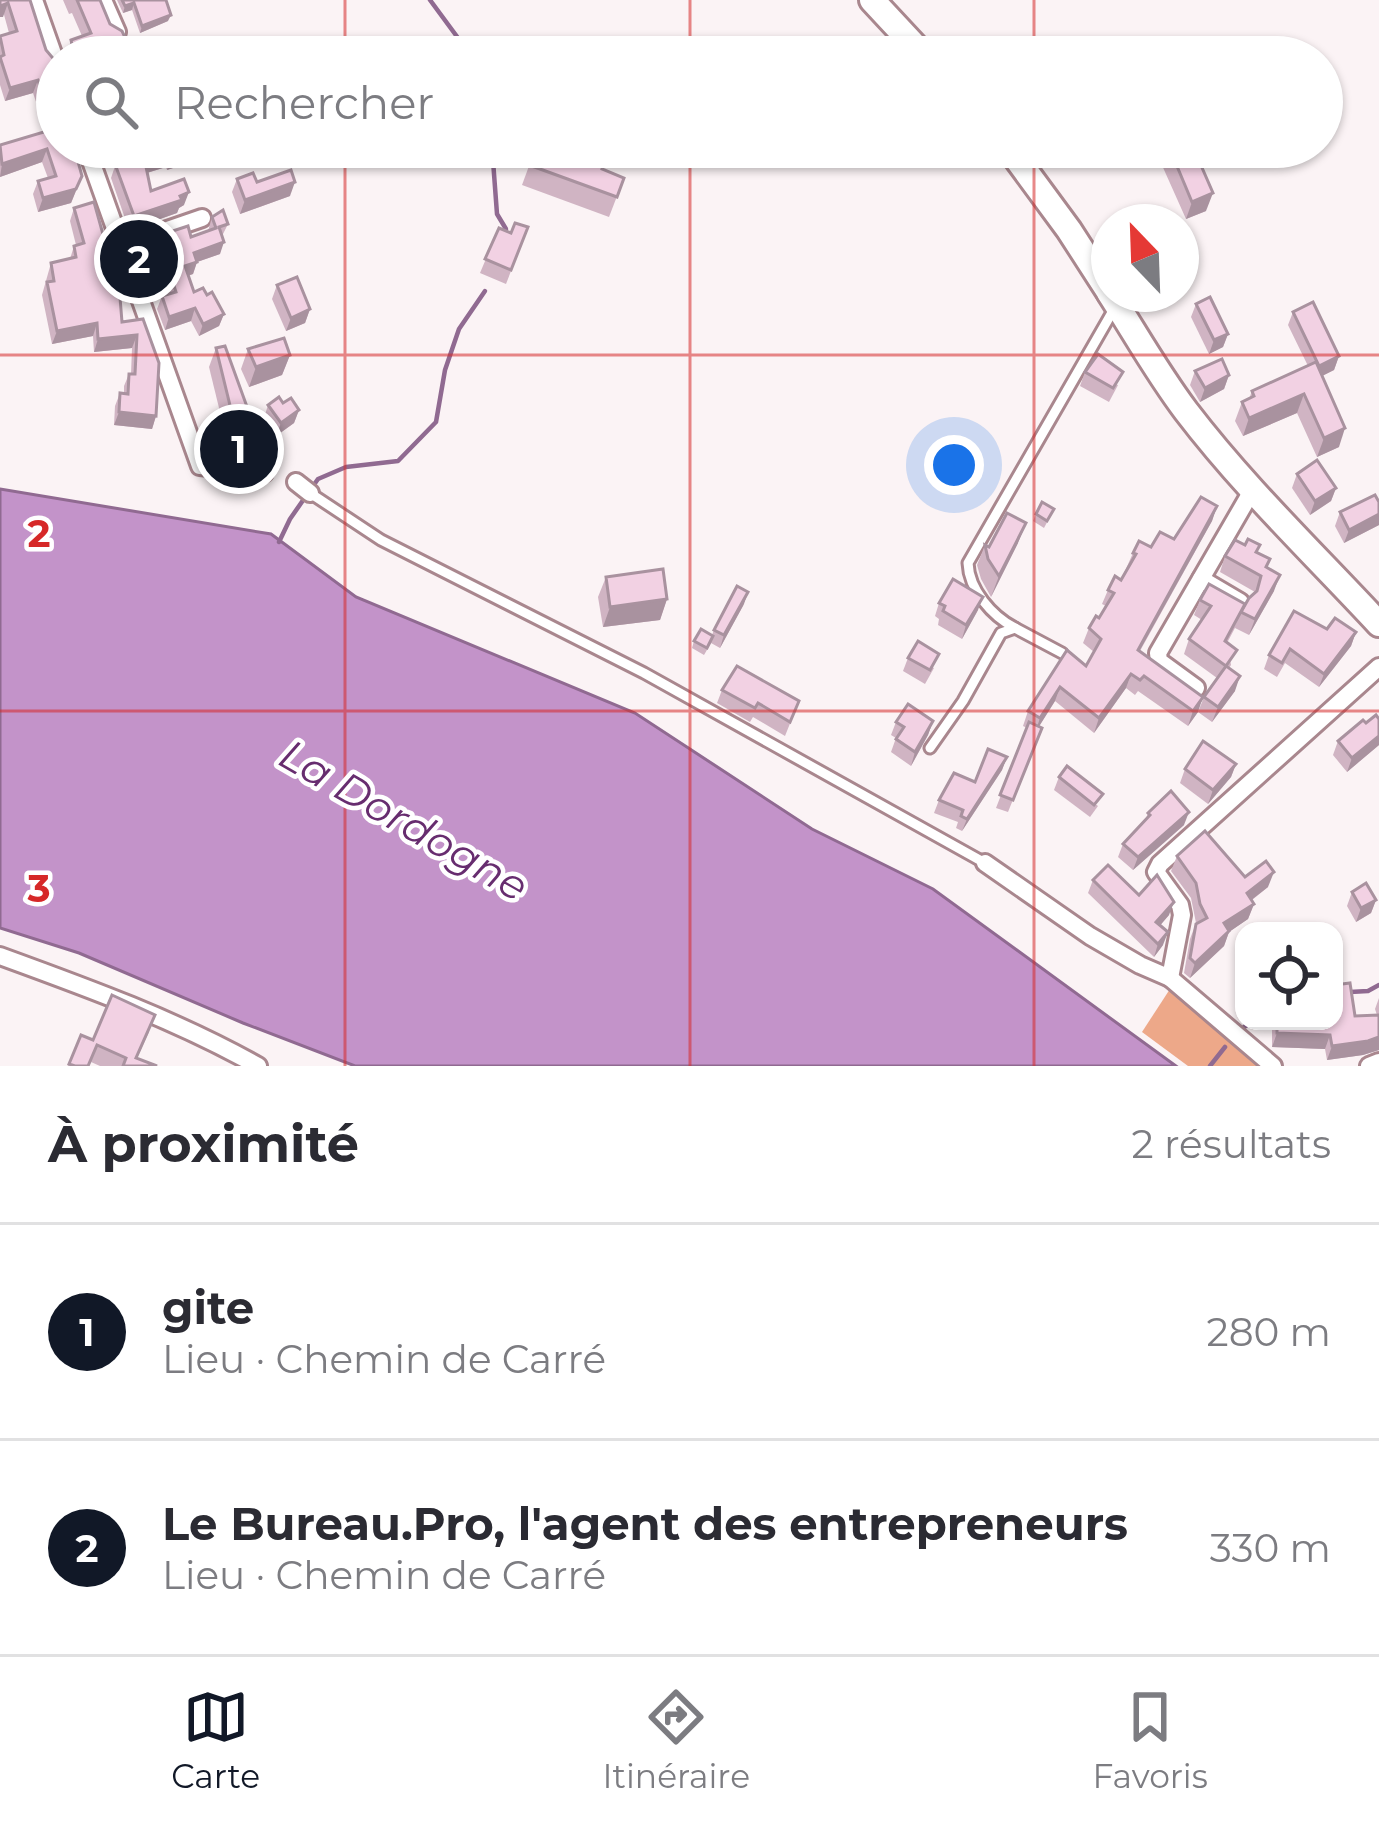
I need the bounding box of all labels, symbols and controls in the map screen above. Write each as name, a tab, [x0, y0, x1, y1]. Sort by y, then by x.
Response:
search box	[36, 36, 1343, 168]
icon: search	[78, 69, 144, 135]
text: Rechercher	[174, 75, 434, 130]
north arrow	[1091, 204, 1199, 312]
pin: 2	[100, 214, 178, 304]
pin: 1	[200, 404, 278, 494]
your location	[924, 435, 984, 495]
text: 2	[27, 509, 51, 557]
water label: La Dordogne	[270, 728, 538, 912]
text: 3	[26, 864, 51, 912]
map controls	[1235, 922, 1343, 1030]
button: locate	[1235, 922, 1343, 1030]
text: À proximité	[48, 1113, 359, 1175]
text: 2 résultats	[1132, 1120, 1331, 1168]
text: gite	[162, 1280, 254, 1335]
text: 1	[79, 1308, 95, 1356]
text: 280 m	[1207, 1308, 1331, 1356]
text: Lieu · Chemin de Carré	[162, 1335, 606, 1383]
text: Le Bureau.Pro, l'agent des entrepreneurs	[162, 1496, 1128, 1551]
text: 2	[75, 1524, 99, 1572]
text: 330 m	[1210, 1524, 1331, 1572]
text: Lieu · Chemin de Carré	[162, 1551, 606, 1599]
tab: Carte	[171, 1684, 260, 1796]
tab: Itinéraire	[603, 1684, 750, 1796]
tab: Favoris	[1092, 1684, 1208, 1796]

